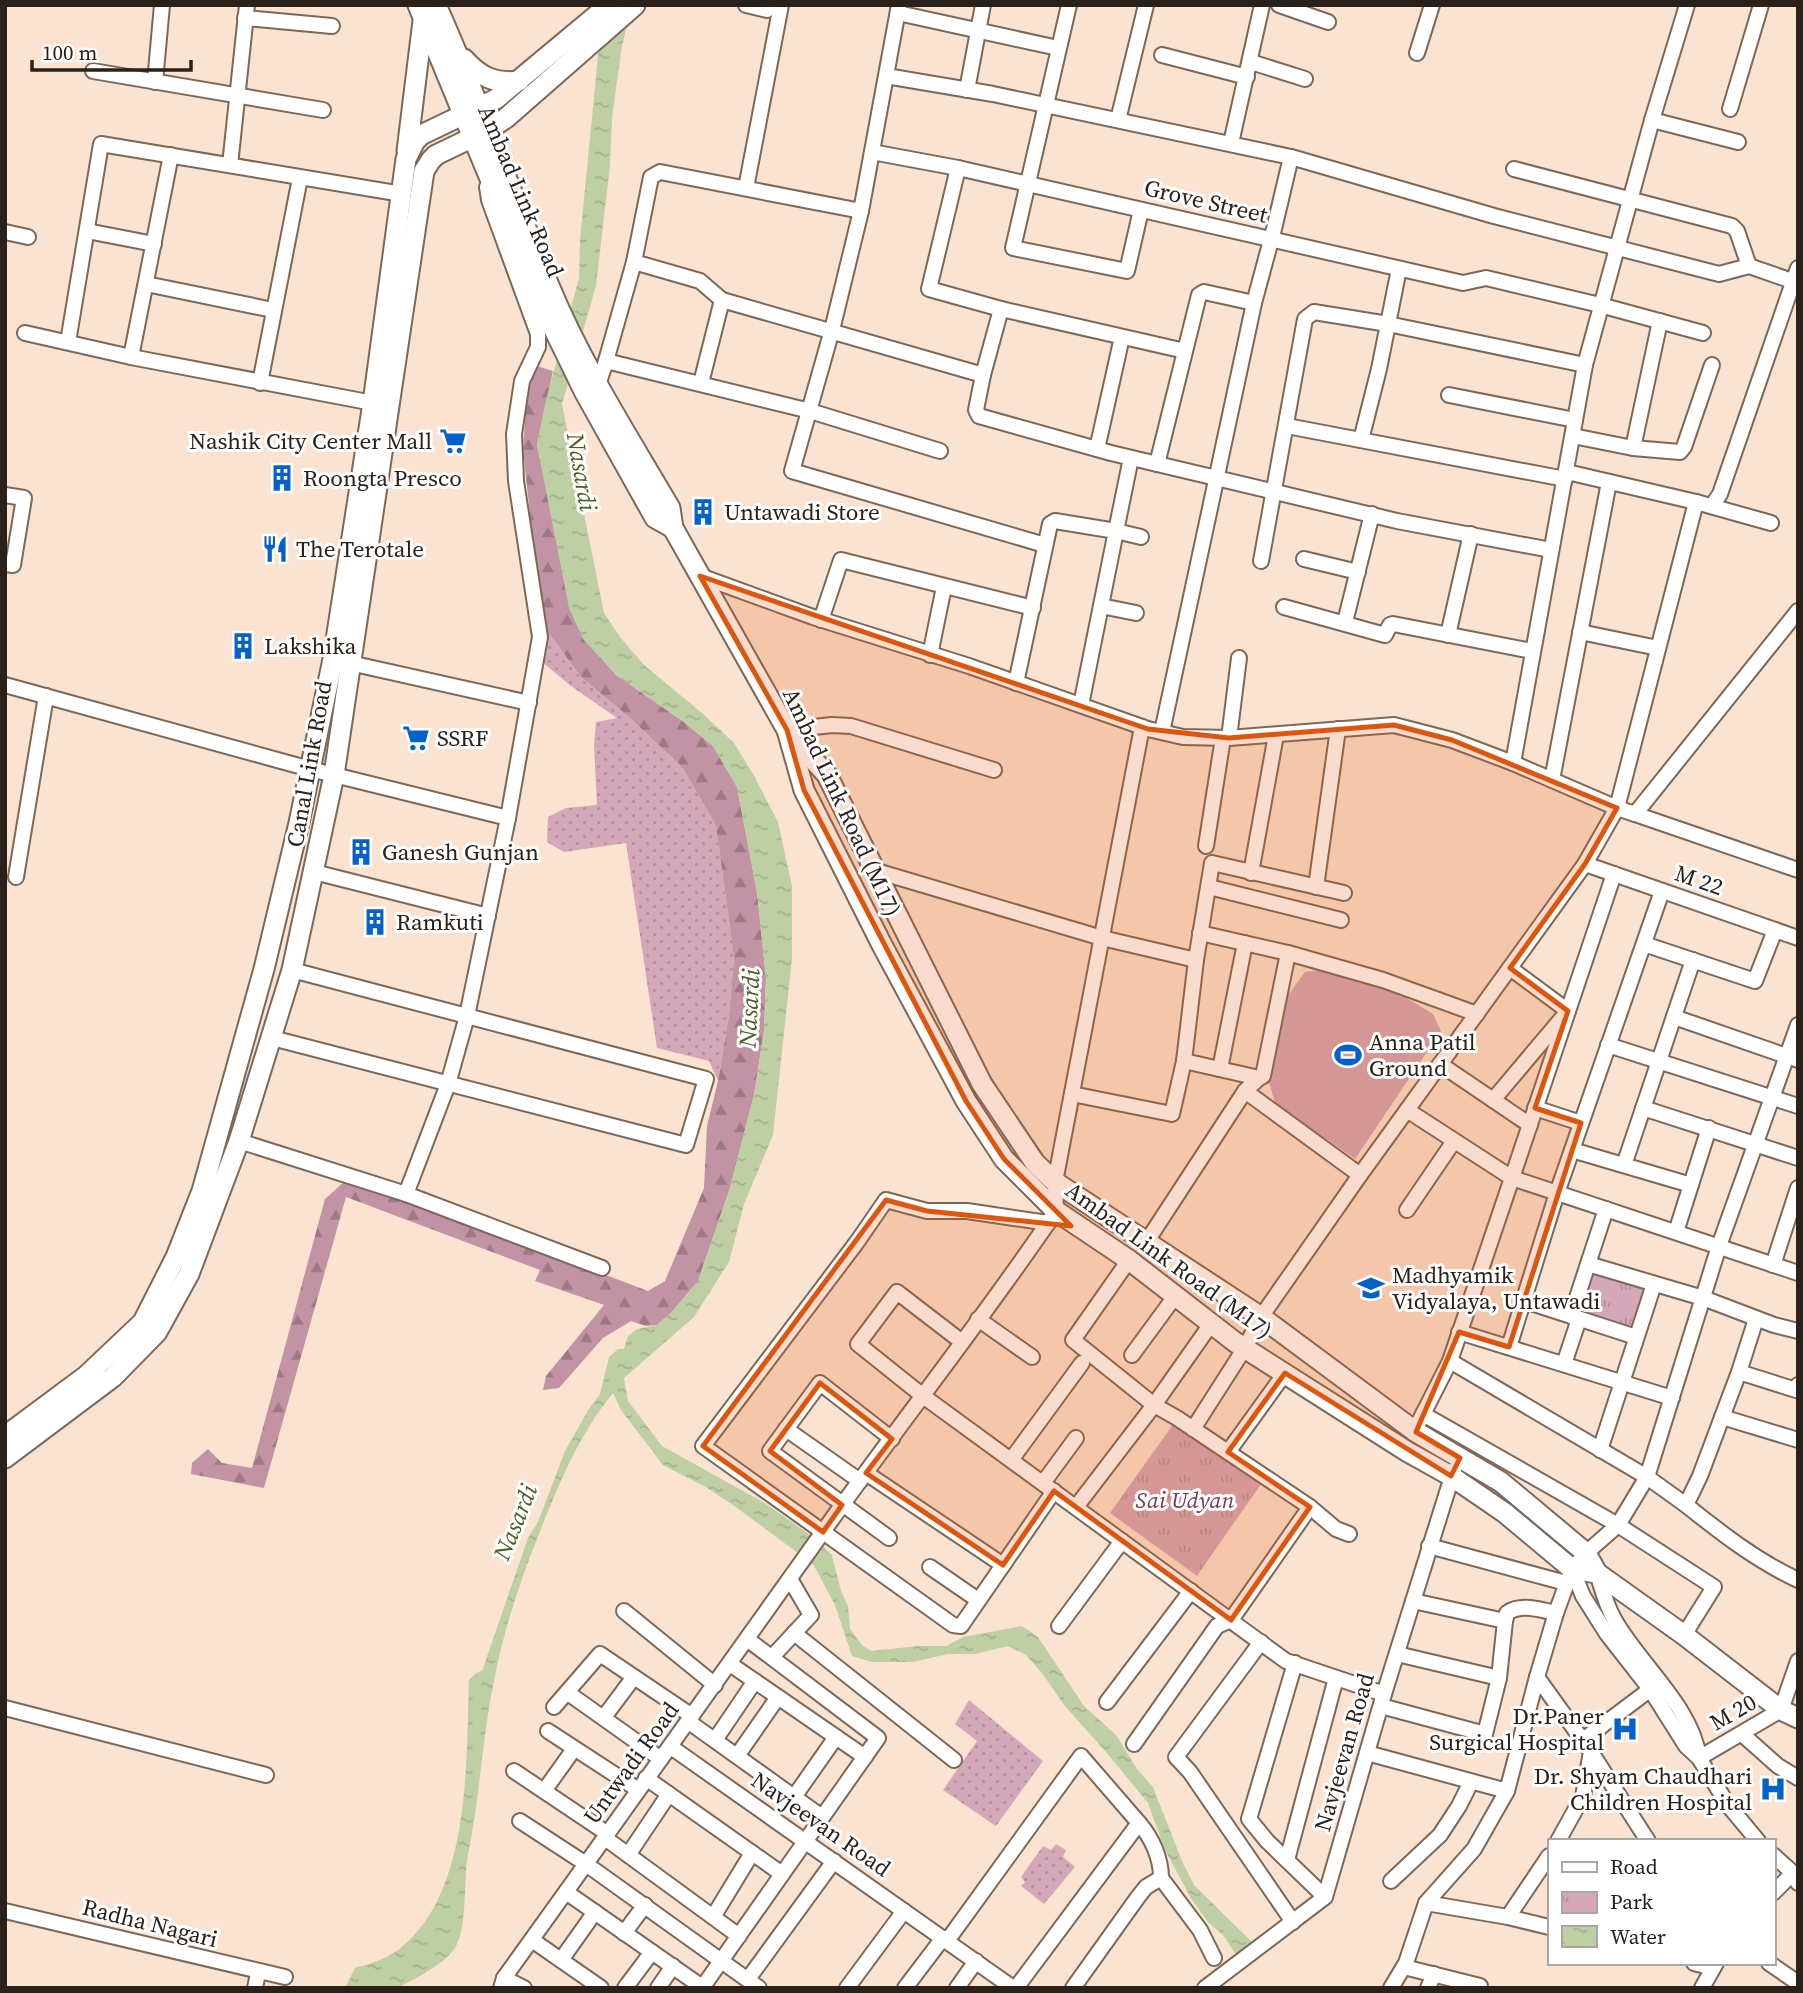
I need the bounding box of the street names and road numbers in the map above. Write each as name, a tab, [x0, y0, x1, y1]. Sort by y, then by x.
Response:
street label: Ambad Link Road	[470, 100, 572, 282]
street label: Grove Street	[1141, 171, 1271, 231]
street label: Canal Link Road	[279, 678, 339, 850]
street label: Ambad Link Road (M17)	[775, 683, 909, 921]
street label: M 22	[1671, 857, 1727, 903]
street label: Ambad Link Road (M17)	[1059, 1174, 1279, 1346]
street label: Navjeevan Road	[1306, 1669, 1382, 1835]
street label: M 20	[1704, 1686, 1762, 1738]
street label: Untwadi Road	[576, 1695, 686, 1831]
street label: Navjeevan Road	[745, 1764, 897, 1884]
street label: Radha Nagari	[79, 1891, 221, 1955]

